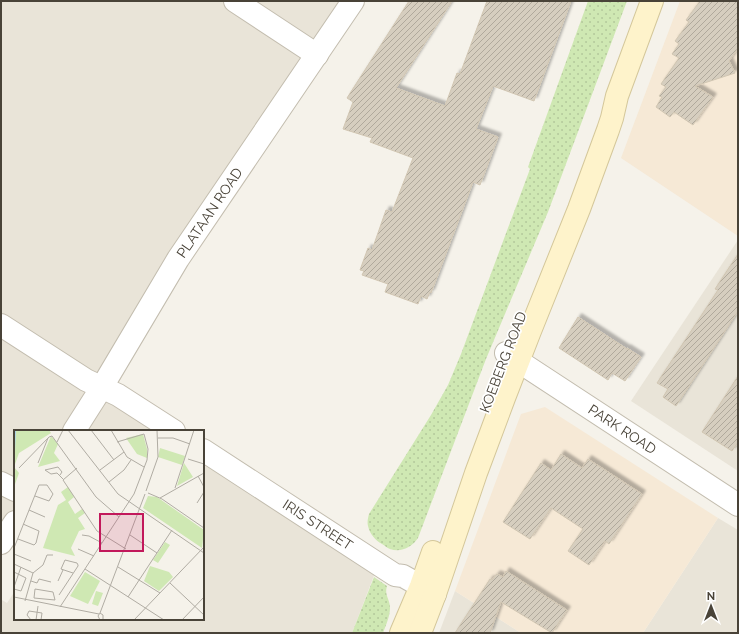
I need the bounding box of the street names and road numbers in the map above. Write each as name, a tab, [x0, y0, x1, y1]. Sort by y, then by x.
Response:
street label: PLATAAN ROAD	[173, 165, 246, 261]
street label: KOEBERG ROAD	[476, 309, 530, 415]
street label: PARK ROAD	[585, 401, 659, 457]
street label: IRIS STREET	[280, 496, 356, 554]

